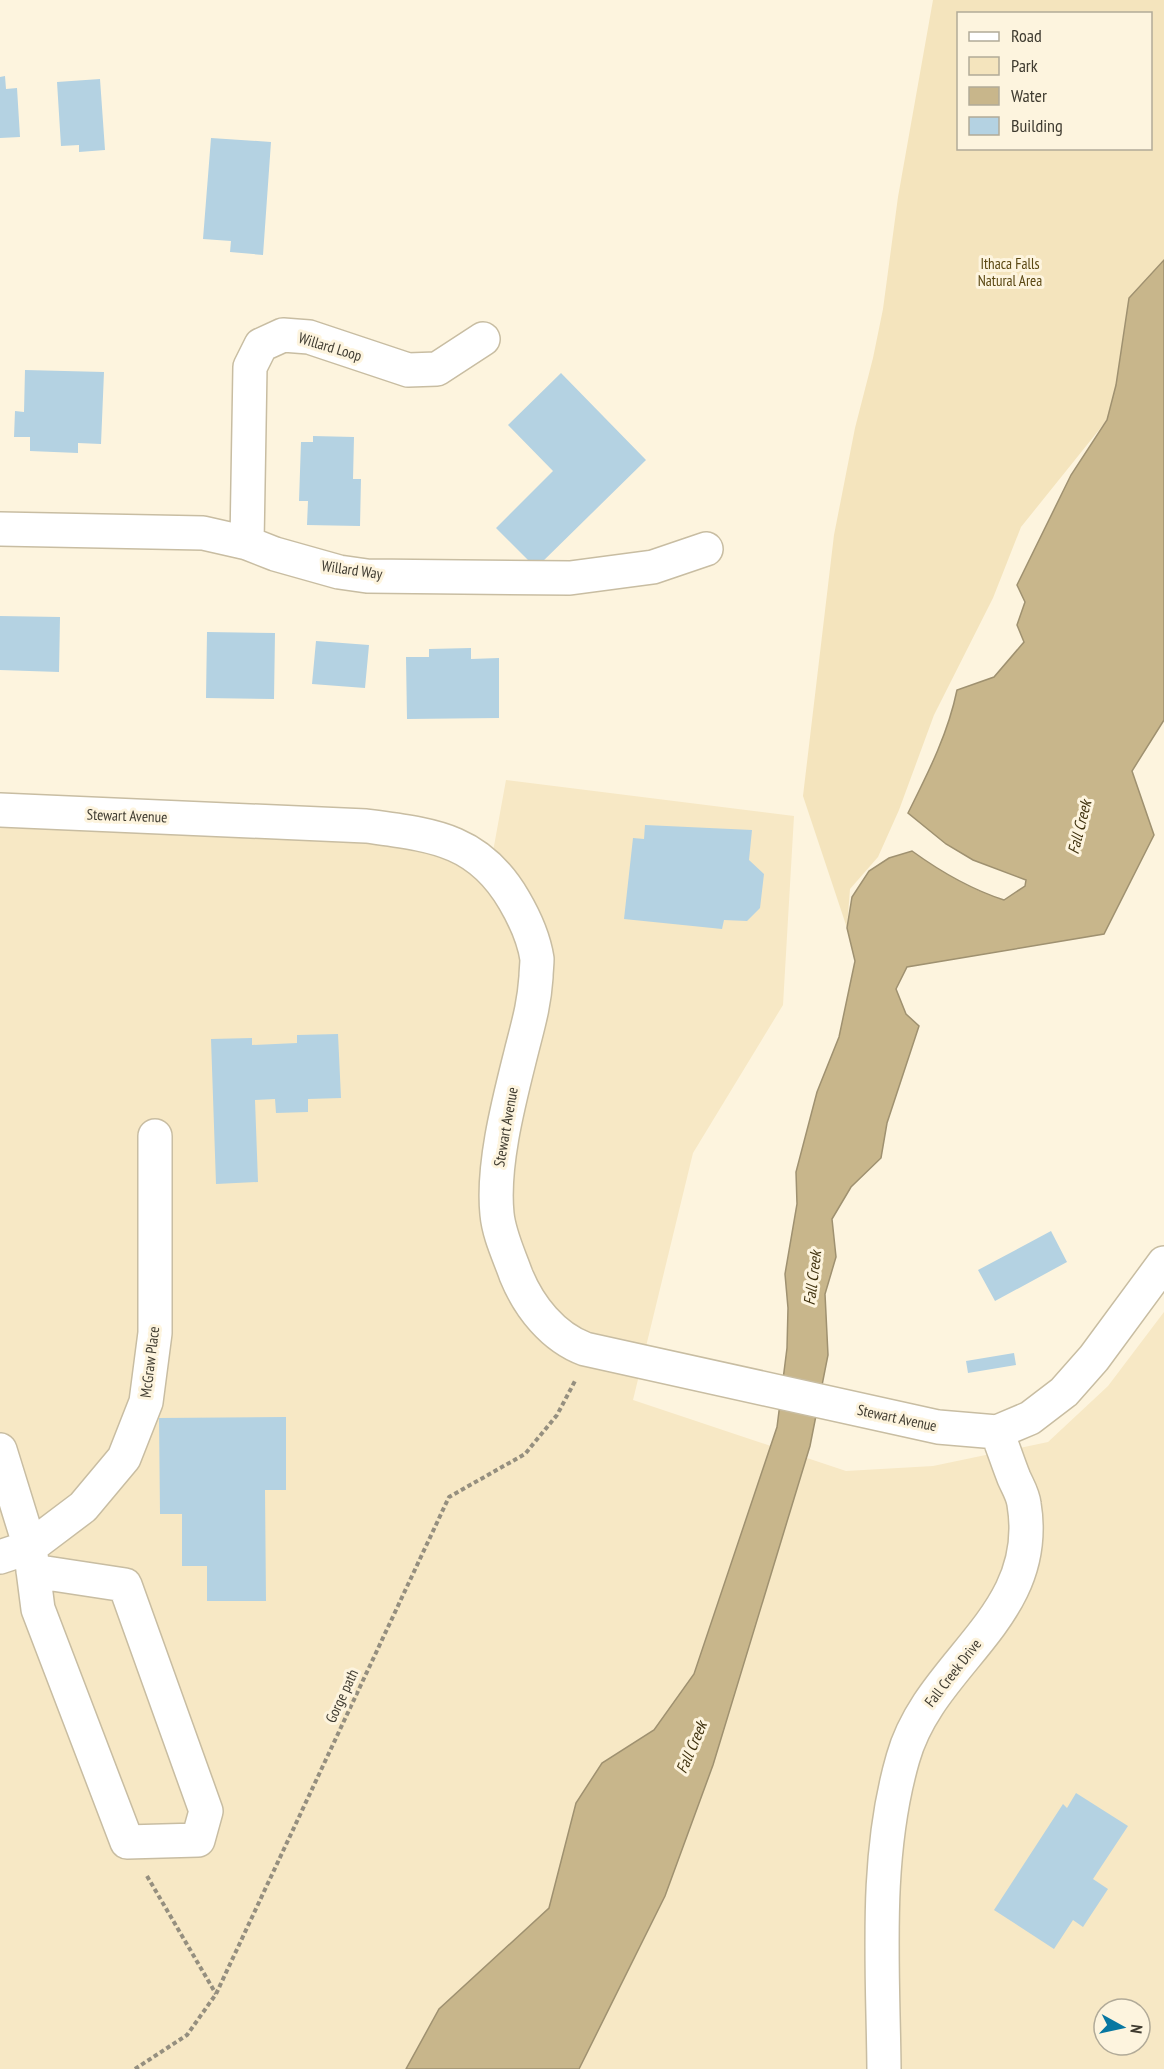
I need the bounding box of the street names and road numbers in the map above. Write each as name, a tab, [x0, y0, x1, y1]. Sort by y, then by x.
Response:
street label: Willard Loop	[296, 328, 364, 365]
street label: Willard Way	[320, 556, 384, 583]
street label: Stewart Avenue	[86, 805, 168, 826]
street label: Stewart Avenue	[489, 1086, 522, 1168]
street label: McGraw Place	[136, 1325, 163, 1399]
street label: Stewart Avenue	[856, 1400, 939, 1435]
street label: Fall Creek Drive	[920, 1635, 985, 1711]
street label: Gorge path	[321, 1666, 362, 1726]

